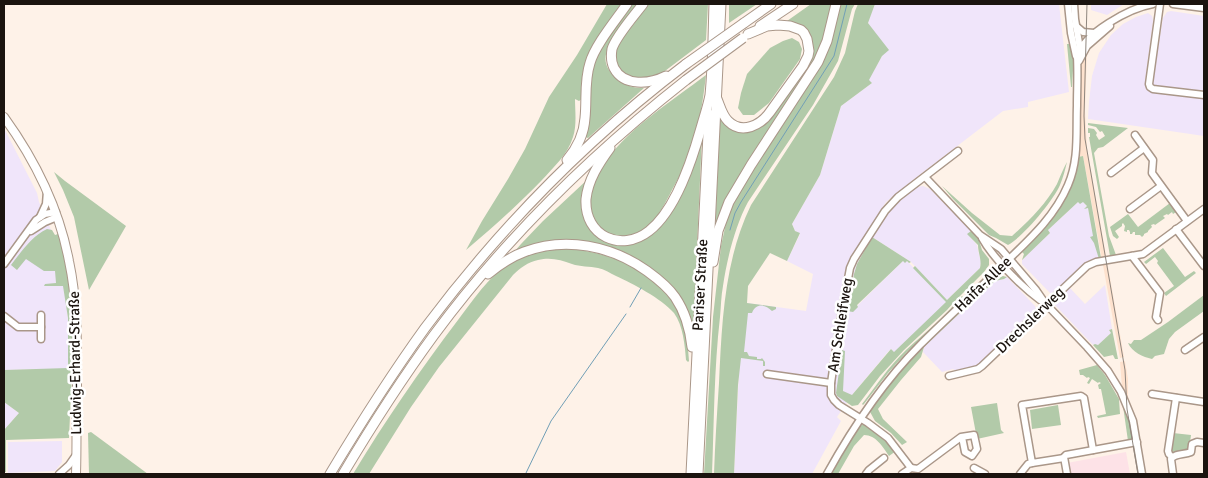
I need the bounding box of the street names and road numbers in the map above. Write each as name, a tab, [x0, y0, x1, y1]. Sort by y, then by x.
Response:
street label: Pariser Straße	[689, 239, 711, 331]
street label: Haifa-Allee	[951, 252, 1015, 316]
street label: Am Schleifweg	[824, 276, 856, 373]
street label: Drechslerweg	[992, 283, 1068, 357]
street label: Ludwig-Erhard-Straße	[65, 291, 85, 435]

